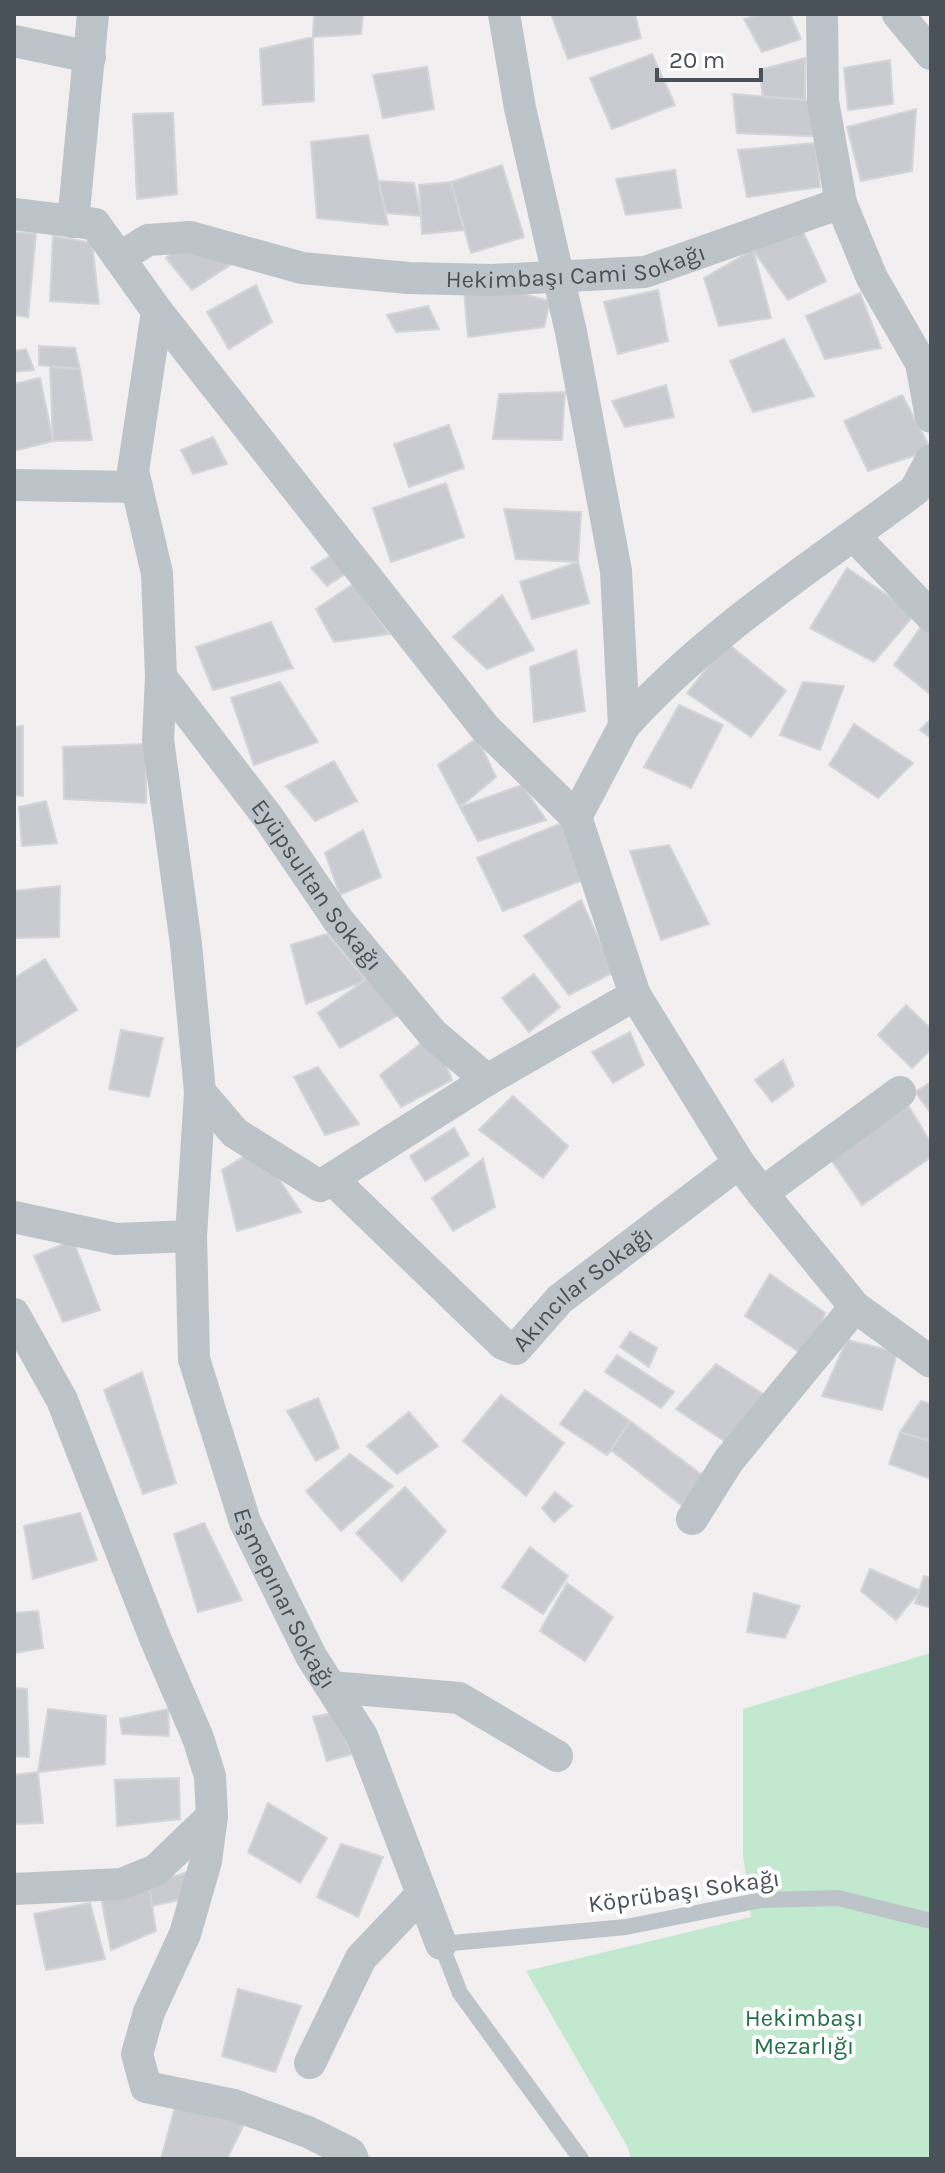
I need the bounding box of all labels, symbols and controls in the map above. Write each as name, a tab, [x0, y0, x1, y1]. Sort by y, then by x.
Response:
scale bar	[657, 32, 761, 82]
text: 20 m	[669, 46, 725, 74]
street label: Hekimbaşı Cami Sokağı	[445, 238, 709, 294]
street label: Eyüpsultan Sokağı	[246, 794, 388, 976]
street label: Akıncılar Sokağı	[506, 1220, 658, 1357]
street label: Eşmepınar Sokağı	[228, 1505, 342, 1694]
street label: Köprübaşı Sokağı	[587, 1864, 781, 1918]
park label: Hekimbaşı Mezarlığı	[745, 2004, 863, 2060]

